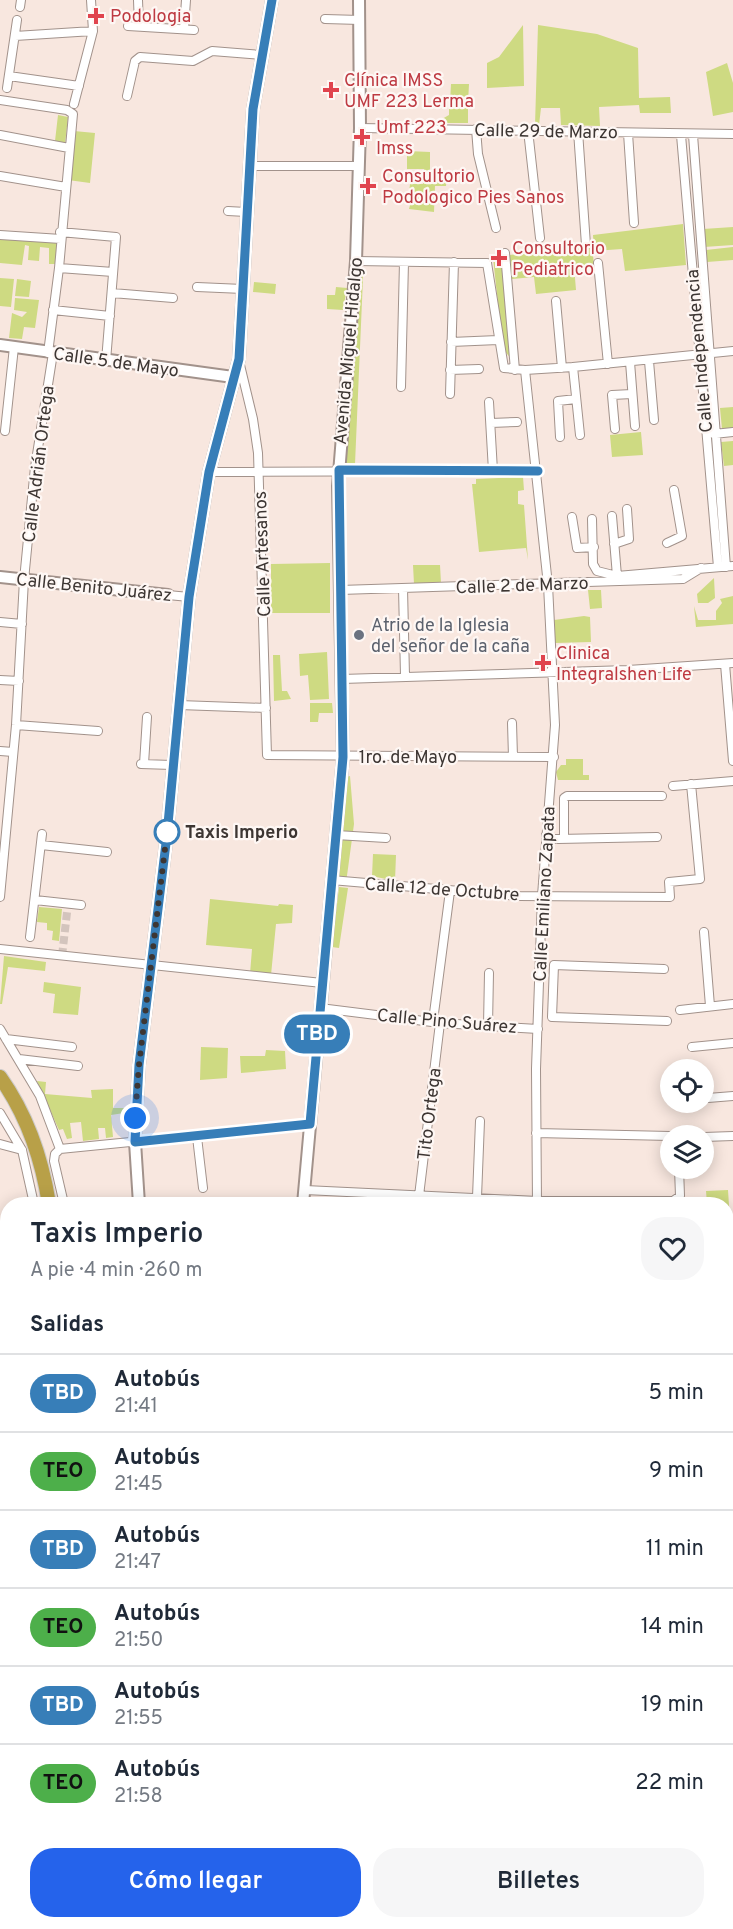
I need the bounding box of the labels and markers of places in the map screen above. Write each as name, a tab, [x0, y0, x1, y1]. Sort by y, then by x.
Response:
place label: Podologia	[110, 6, 191, 29]
marker: Podologia	[87, 7, 105, 25]
place label: Clínica IMSS UMF 223 Lerma	[344, 70, 474, 114]
marker: Clínica IMSS UMF 223 Lerma	[322, 81, 340, 99]
place label: Umf 223 Imss	[376, 117, 447, 161]
marker: Umf 223 Imss	[353, 128, 371, 146]
place label: Consultorio Podologico Pies Sanos	[382, 166, 564, 210]
marker: Consultorio Podologico Pies Sanos	[359, 177, 377, 195]
place label: Consultorio Pediatrico	[512, 238, 605, 282]
marker: Consultorio Pediatrico	[490, 249, 508, 267]
place label: Atrio de la Iglesia del señor de la caña	[371, 615, 530, 659]
marker: Atrio de la Iglesia del señor de la caña	[352, 628, 366, 642]
place label: Clinica Integralshen Life	[556, 643, 692, 687]
marker: Clinica Integralshen Life	[534, 654, 552, 672]
marker: Taxis Imperio	[154, 819, 180, 845]
place label: Taxis Imperio	[185, 822, 298, 845]

